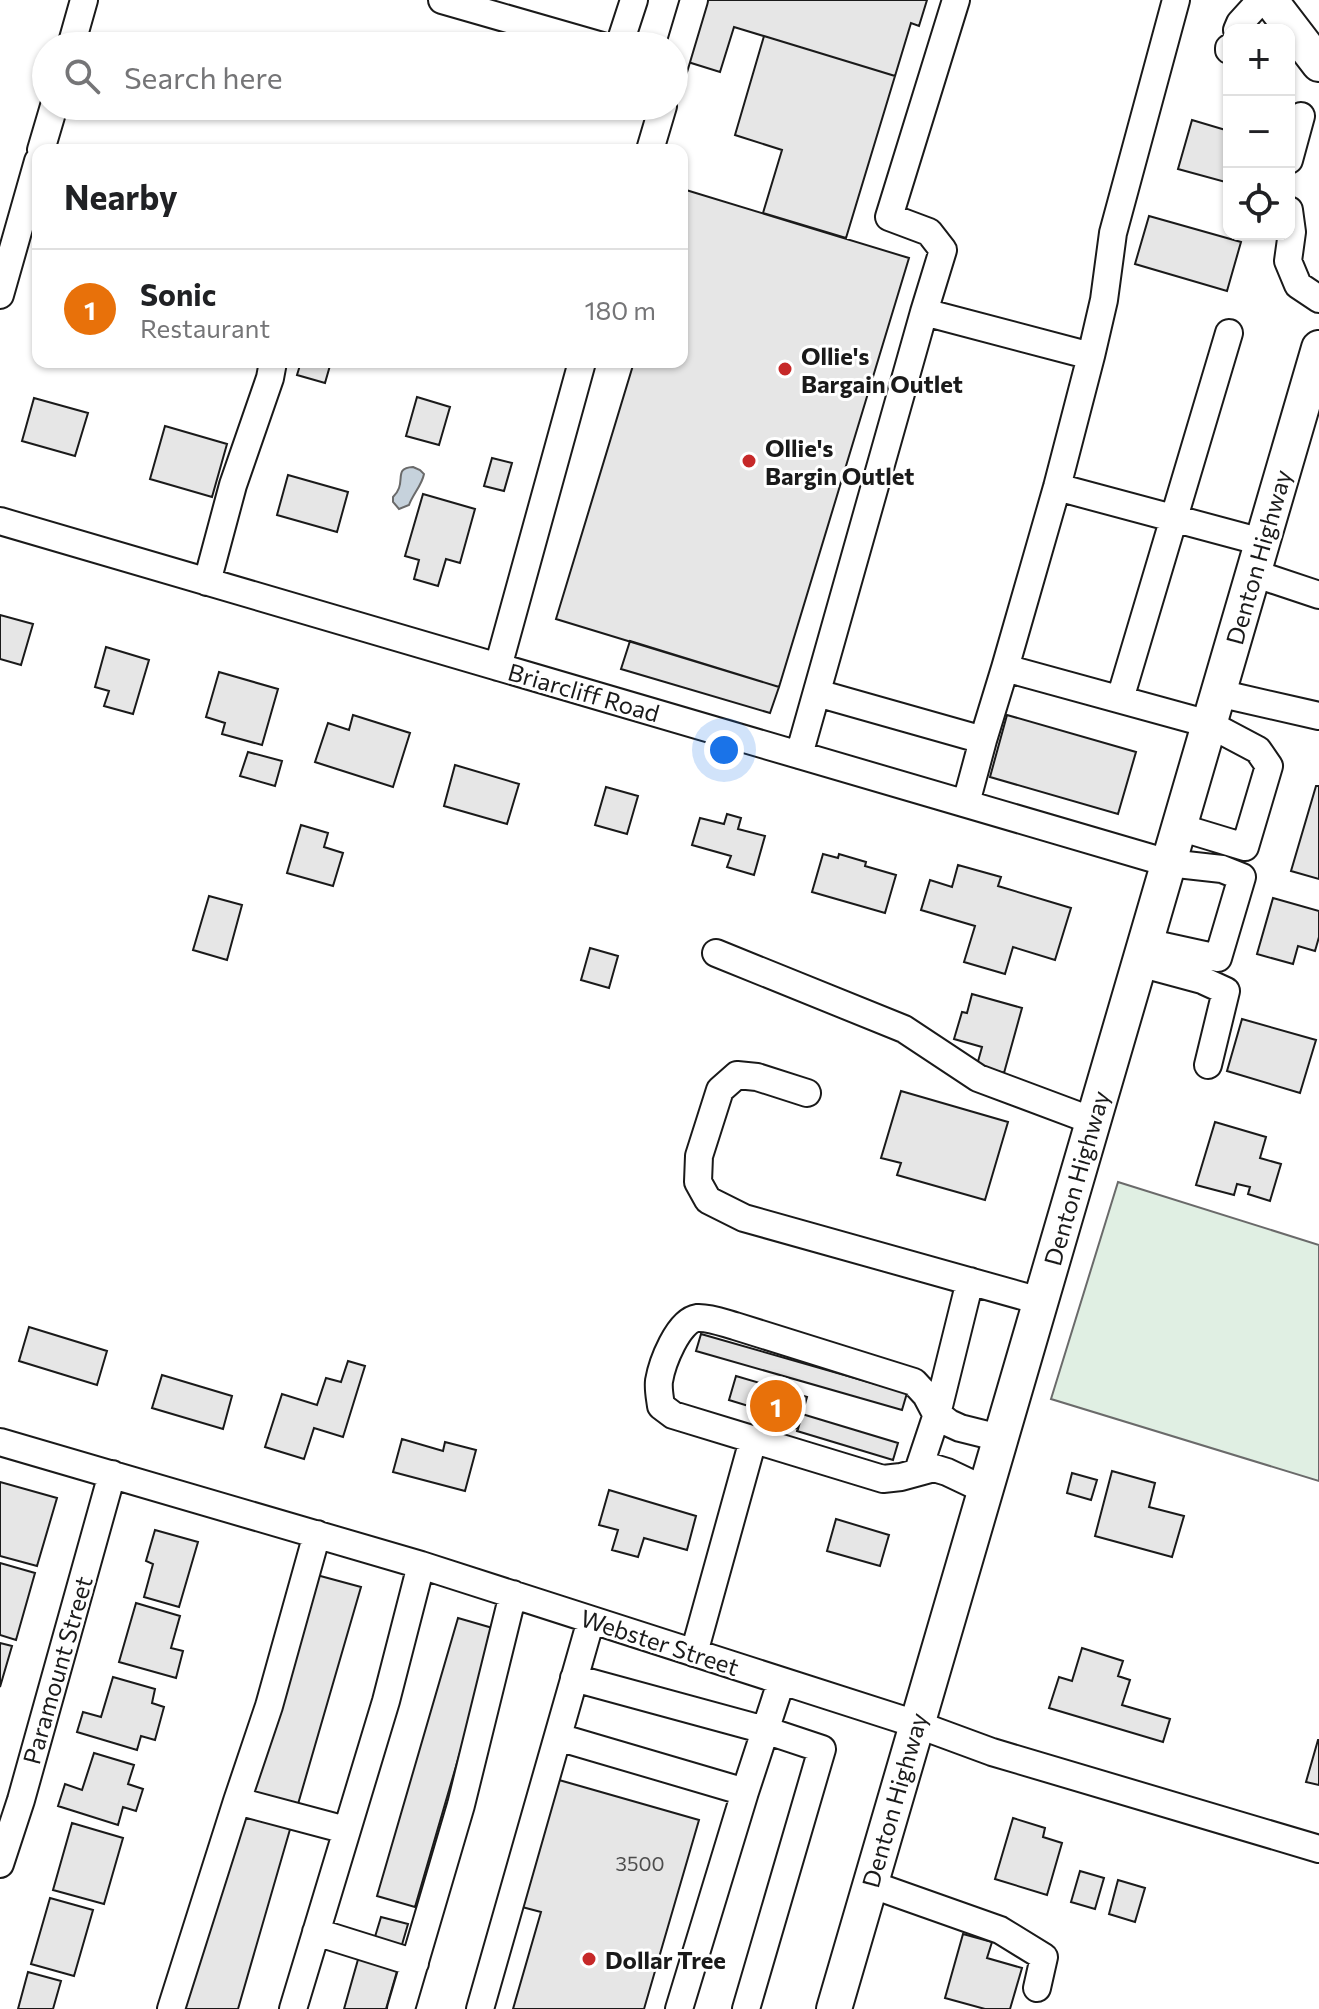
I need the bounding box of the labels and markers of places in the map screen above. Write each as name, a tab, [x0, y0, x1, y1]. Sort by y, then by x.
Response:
place label: Ollie's Bargain Outlet	[801, 341, 963, 398]
marker: Ollie's Bargain Outlet	[776, 360, 794, 378]
place label: Ollie's Bargin Outlet	[765, 433, 914, 490]
marker: Ollie's Bargin Outlet	[740, 452, 758, 470]
pin: 1	[750, 1376, 802, 1436]
place label: Dollar Tree	[605, 1945, 726, 1974]
marker: Dollar Tree	[580, 1950, 598, 1968]

